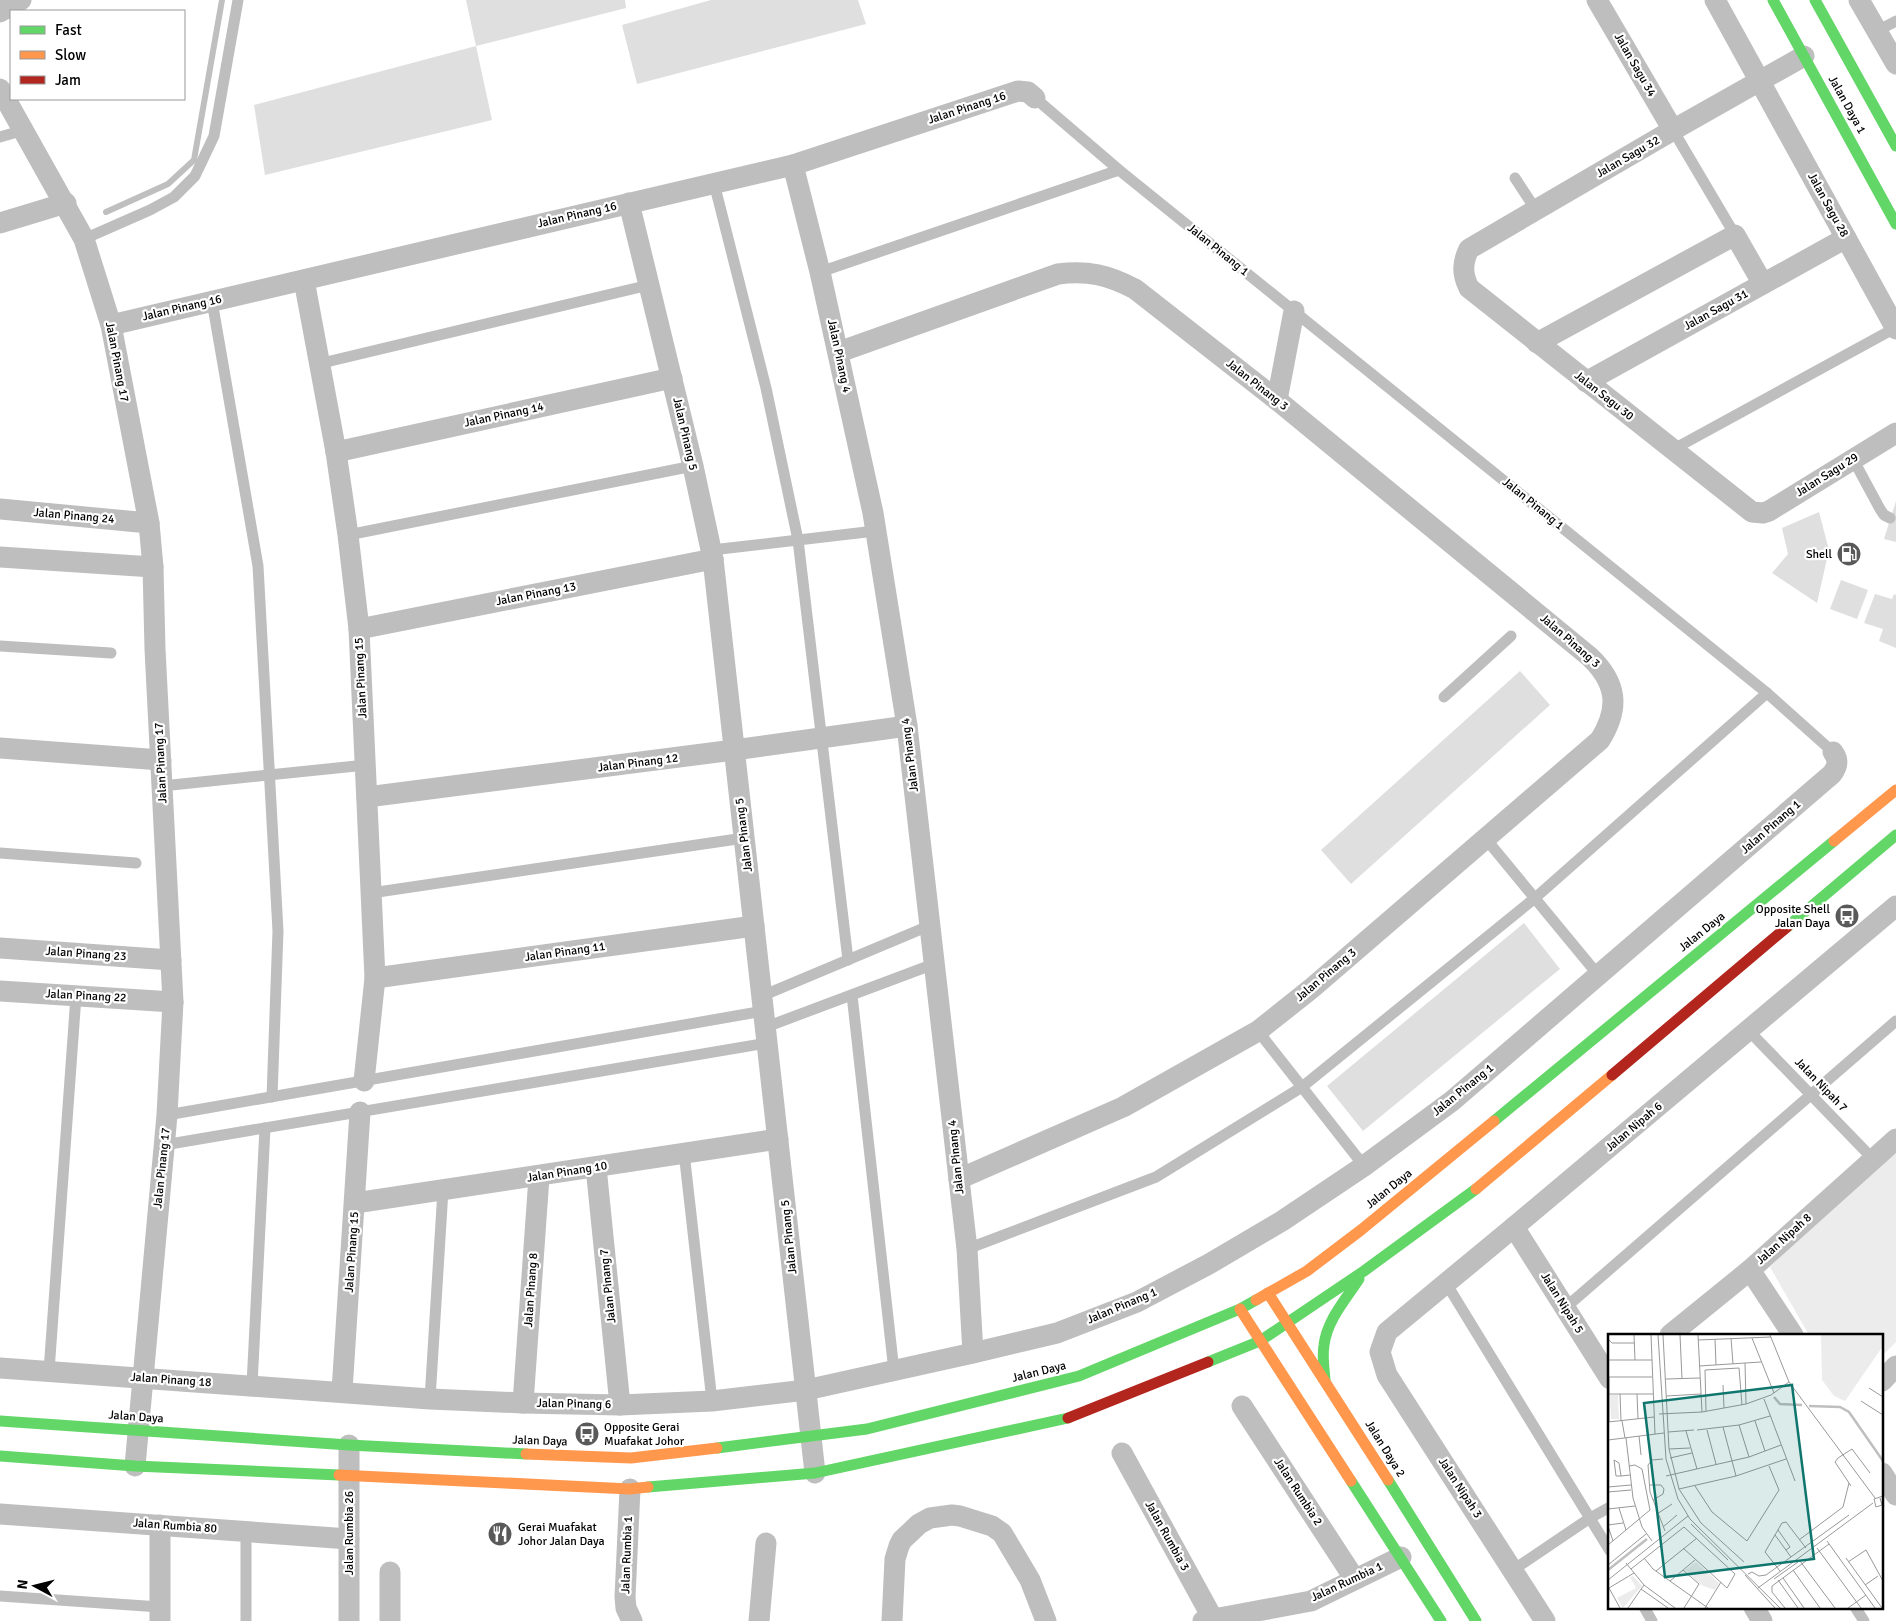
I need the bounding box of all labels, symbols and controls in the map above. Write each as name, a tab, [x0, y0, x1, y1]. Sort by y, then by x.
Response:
legend	[10, 10, 185, 100]
text: Fast	[55, 21, 82, 39]
street label: Jalan Sagu 34	[1611, 30, 1660, 100]
text: Slow	[55, 46, 86, 64]
text: Jam	[55, 71, 81, 89]
street label: Jalan Daya 1	[1825, 73, 1869, 137]
street label: Jalan Pinang 16	[926, 88, 1008, 128]
street label: Jalan Sagu 32	[1593, 133, 1663, 181]
street label: Jalan Sagu 28	[1804, 170, 1852, 240]
street label: Jalan Pinang 16	[536, 199, 618, 231]
street label: Jalan Pinang 1	[1184, 221, 1252, 279]
street label: Jalan Sagu 31	[1681, 286, 1751, 334]
street label: Jalan Pinang 16	[141, 292, 223, 324]
street label: Jalan Pinang 4	[824, 318, 854, 395]
street label: Jalan Pinang 17	[102, 321, 132, 403]
street label: Jalan Pinang 3	[1223, 356, 1291, 414]
street label: Jalan Sagu 30	[1571, 368, 1637, 424]
street label: Jalan Pinang 5	[669, 396, 701, 472]
street label: Jalan Pinang 14	[463, 399, 546, 431]
street label: Jalan Sagu 29	[1793, 450, 1861, 500]
street label: Jalan Pinang 1	[1499, 475, 1567, 533]
street label: Jalan Pinang 24	[33, 505, 116, 527]
fuel station icon: Shell	[1836, 541, 1862, 567]
place label: Shell	[1806, 547, 1832, 562]
street label: Jalan Pinang 13	[495, 579, 577, 609]
street label: Jalan Pinang 3	[1537, 611, 1603, 671]
street label: Jalan Pinang 15	[351, 637, 371, 719]
street label: Jalan Pinang 4	[898, 717, 922, 793]
street label: Jalan Pinang 17	[151, 722, 171, 804]
street label: Jalan Pinang 12	[597, 751, 679, 775]
street label: Jalan Pinang 5	[732, 797, 756, 873]
street label: Jalan Pinang 1	[1738, 797, 1804, 857]
place label: Opposite Shell Jalan Daya	[1756, 902, 1830, 931]
bus stop icon: Opposite Shell Jalan Daya	[1834, 903, 1860, 929]
street label: Jalan Daya	[1676, 909, 1728, 955]
street label: Jalan Pinang 11	[524, 939, 606, 965]
street label: Jalan Pinang 23	[45, 944, 127, 964]
street label: Jalan Pinang 3	[1293, 945, 1359, 1005]
street label: Jalan Pinang 22	[45, 986, 127, 1006]
street label: Jalan Nipah 7	[1791, 1055, 1851, 1115]
street label: Jalan Pinang 1	[1429, 1061, 1497, 1119]
street label: Jalan Nipah 6	[1603, 1099, 1665, 1155]
street label: Jalan Pinang 4	[945, 1119, 967, 1195]
street label: Jalan Pinang 17	[150, 1127, 174, 1209]
street label: Jalan Pinang 10	[526, 1158, 608, 1186]
street label: Jalan Daya	[1363, 1166, 1415, 1212]
street label: Jalan Pinang 5	[778, 1199, 800, 1275]
street label: Jalan Nipah 8	[1753, 1210, 1815, 1268]
street label: Jalan Pinang 15	[342, 1211, 362, 1293]
street label: Jalan Pinang 7	[597, 1248, 619, 1324]
street label: Jalan Pinang 8	[521, 1252, 541, 1328]
street label: Jalan Nipah 5	[1537, 1270, 1587, 1336]
street label: Jalan Pinang 1	[1085, 1285, 1159, 1327]
inset map	[1608, 1334, 1884, 1608]
street label: Jalan Daya	[1010, 1358, 1068, 1386]
street label: Jalan Pinang 18	[130, 1370, 212, 1390]
street label: Jalan Pinang 6	[537, 1396, 611, 1412]
street label: Jalan Daya	[108, 1408, 164, 1426]
street label: Jalan Daya 2	[1362, 1418, 1408, 1480]
place label: Opposite Gerai Muafakat Johor	[604, 1420, 685, 1449]
bus stop icon: Opposite Gerai Muafakat Johor	[574, 1421, 600, 1447]
street label: Jalan Daya	[512, 1433, 568, 1449]
street label: Jalan Rumbia 2	[1271, 1455, 1325, 1529]
street label: Jalan Nipah 3	[1435, 1455, 1485, 1521]
street label: Jalan Rumbia 26	[342, 1491, 357, 1575]
street label: Jalan Rumbia 3	[1142, 1498, 1192, 1574]
street label: Jalan Rumbia 80	[132, 1516, 218, 1536]
street label: Jalan Rumbia 1	[618, 1516, 636, 1594]
place label: Gerai Muafakat Johor Jalan Daya	[518, 1520, 605, 1549]
restaurant icon: Gerai Muafakat Johor Jalan Daya	[487, 1521, 513, 1547]
street label: Jalan Rumbia 1	[1309, 1559, 1385, 1605]
north arrow	[10, 1561, 60, 1611]
text: N	[14, 1579, 32, 1590]

